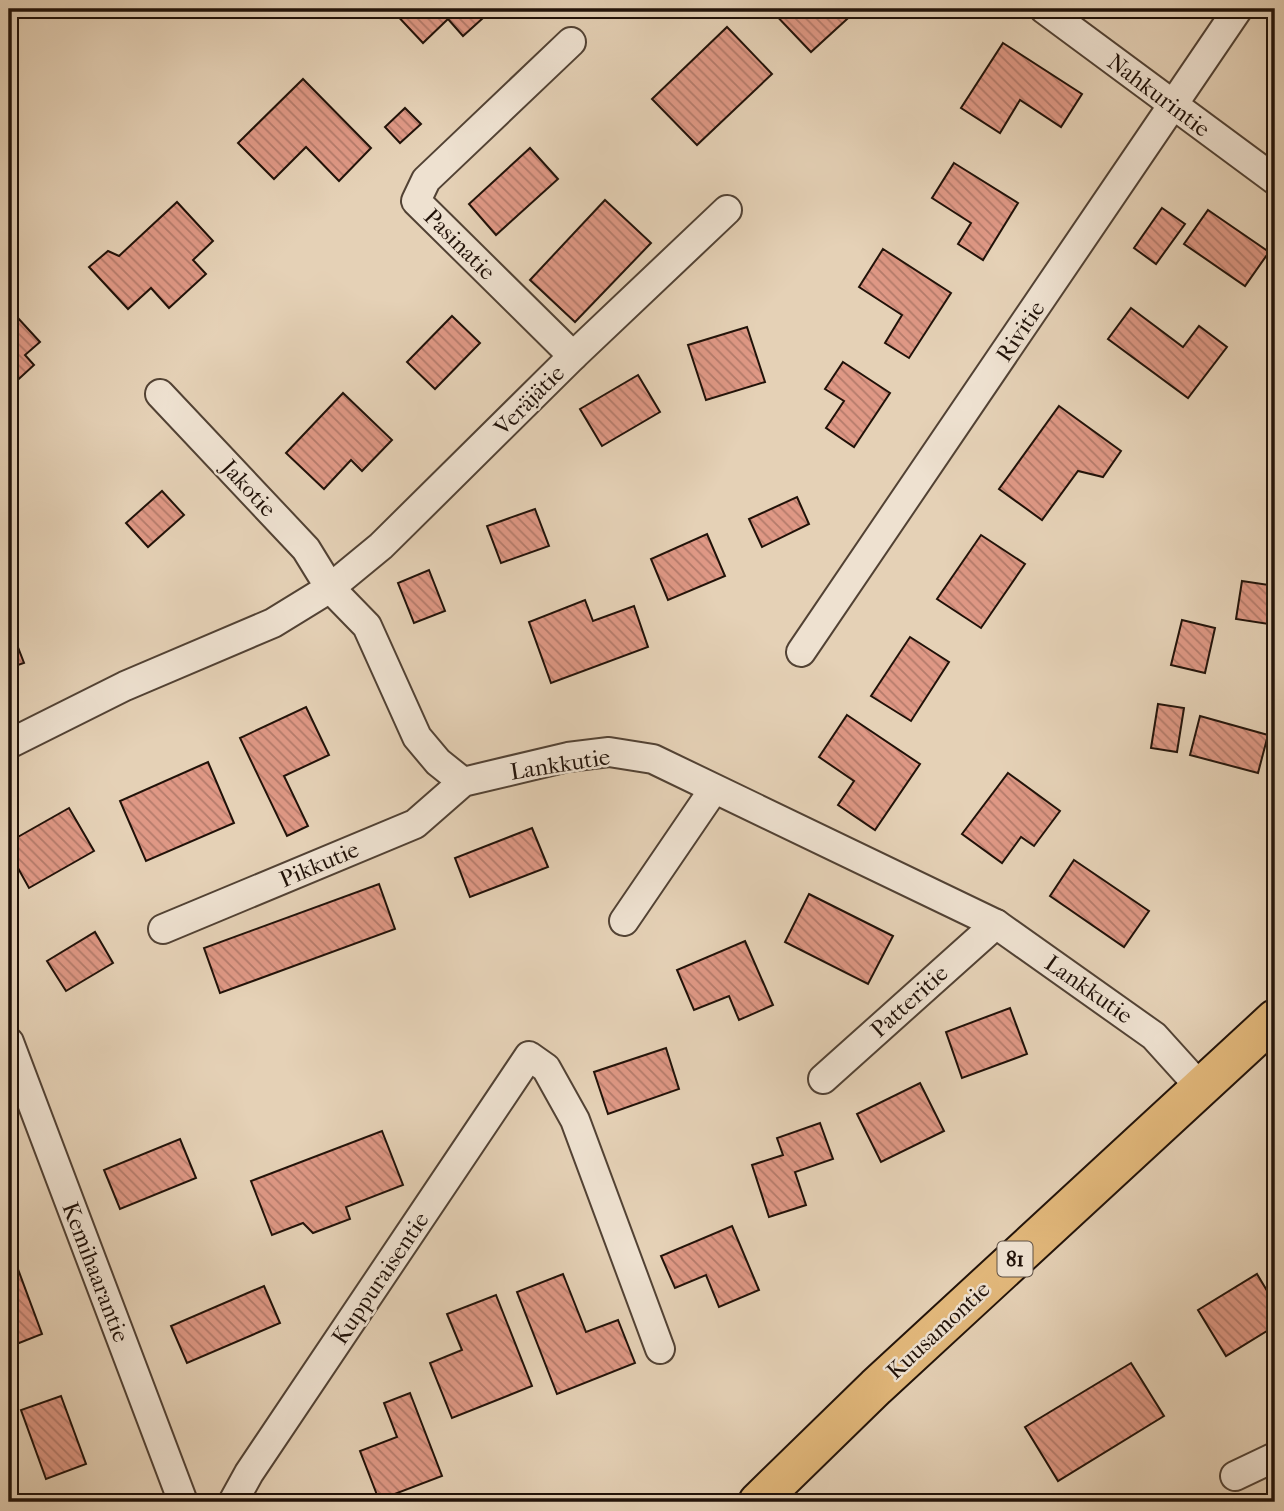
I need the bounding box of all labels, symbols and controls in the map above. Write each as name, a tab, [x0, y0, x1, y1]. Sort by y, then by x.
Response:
street label: Nahkurintie	[1102, 48, 1215, 143]
street label: Pasinatie	[418, 203, 501, 286]
street label: Rivitie	[990, 296, 1050, 367]
street label: Veräjätie	[488, 360, 570, 442]
street label: Jakotie	[214, 453, 282, 522]
street label: Lankkutie	[508, 743, 612, 786]
street label: Pikkutie	[275, 836, 363, 893]
street label: Lankkutie	[1040, 949, 1138, 1029]
street label: Patteritie	[865, 960, 954, 1043]
street label: Kemihaarantie	[56, 1198, 135, 1346]
street label: Kuppuraisentie	[326, 1207, 435, 1349]
road number: 81	[998, 1242, 1032, 1276]
street label: Kuusamontie	[881, 1276, 996, 1385]

